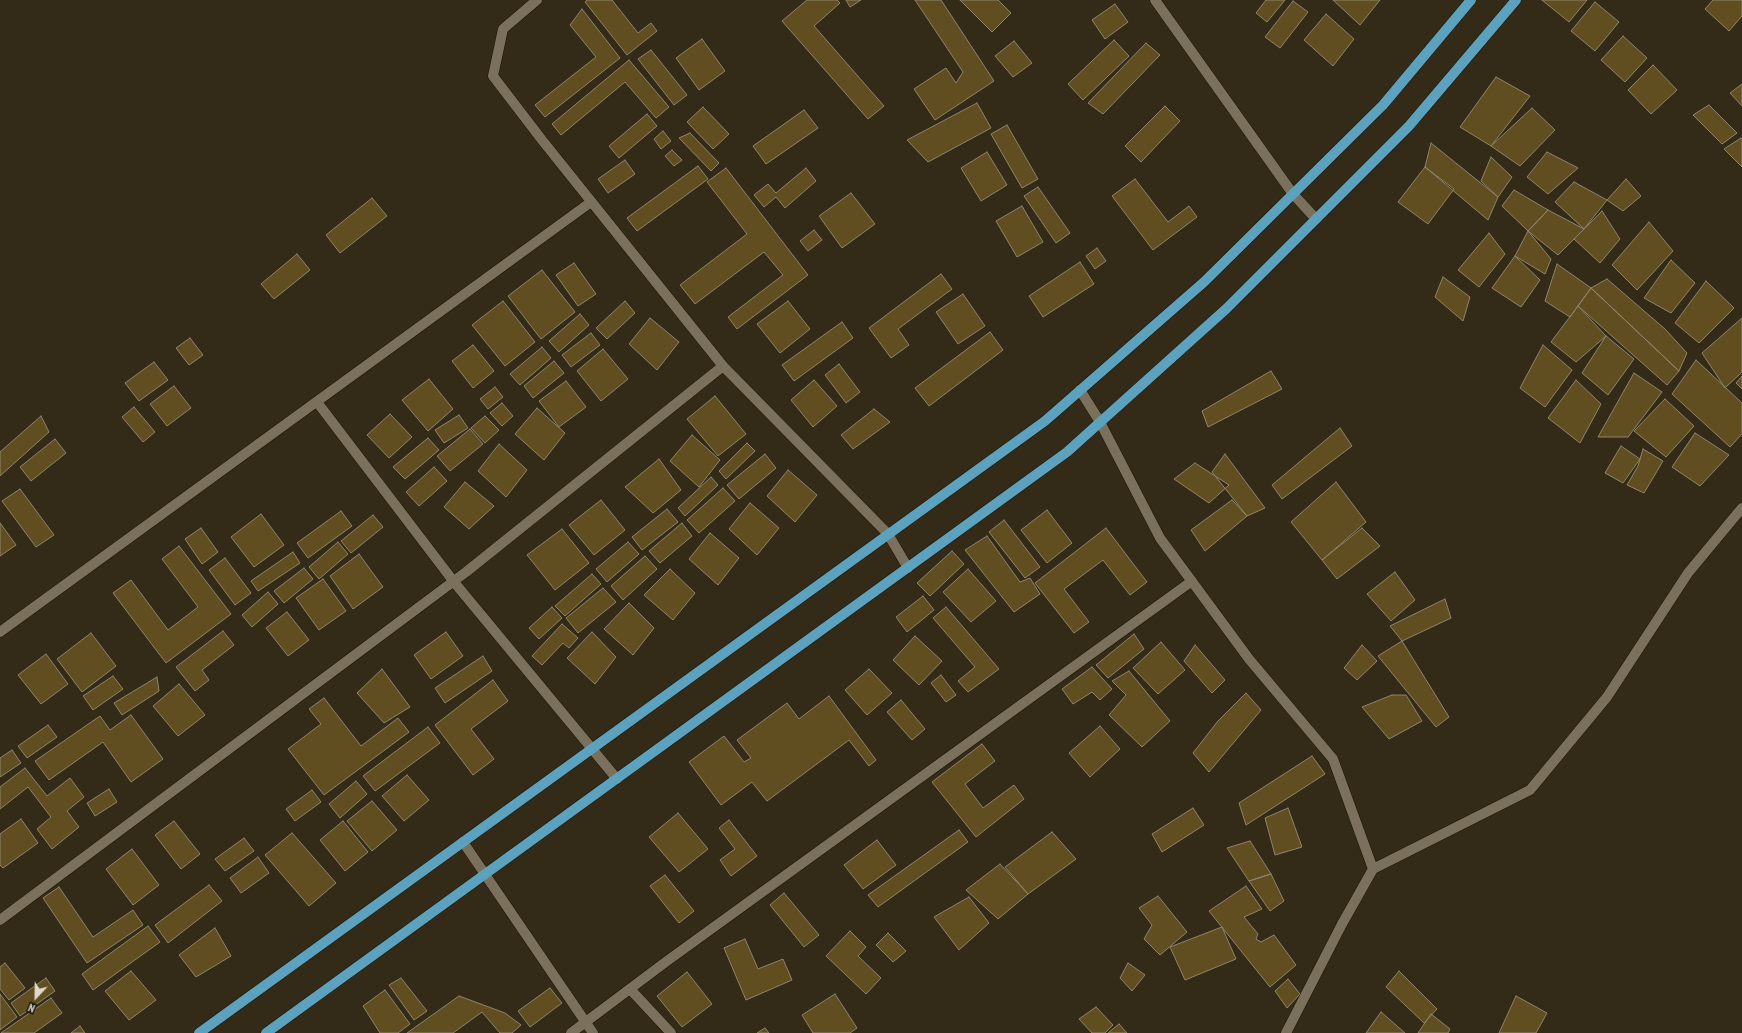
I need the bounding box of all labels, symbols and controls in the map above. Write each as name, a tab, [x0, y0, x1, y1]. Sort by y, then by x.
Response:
north arrow	[16, 977, 56, 1017]
text: N	[26, 1001, 37, 1016]

